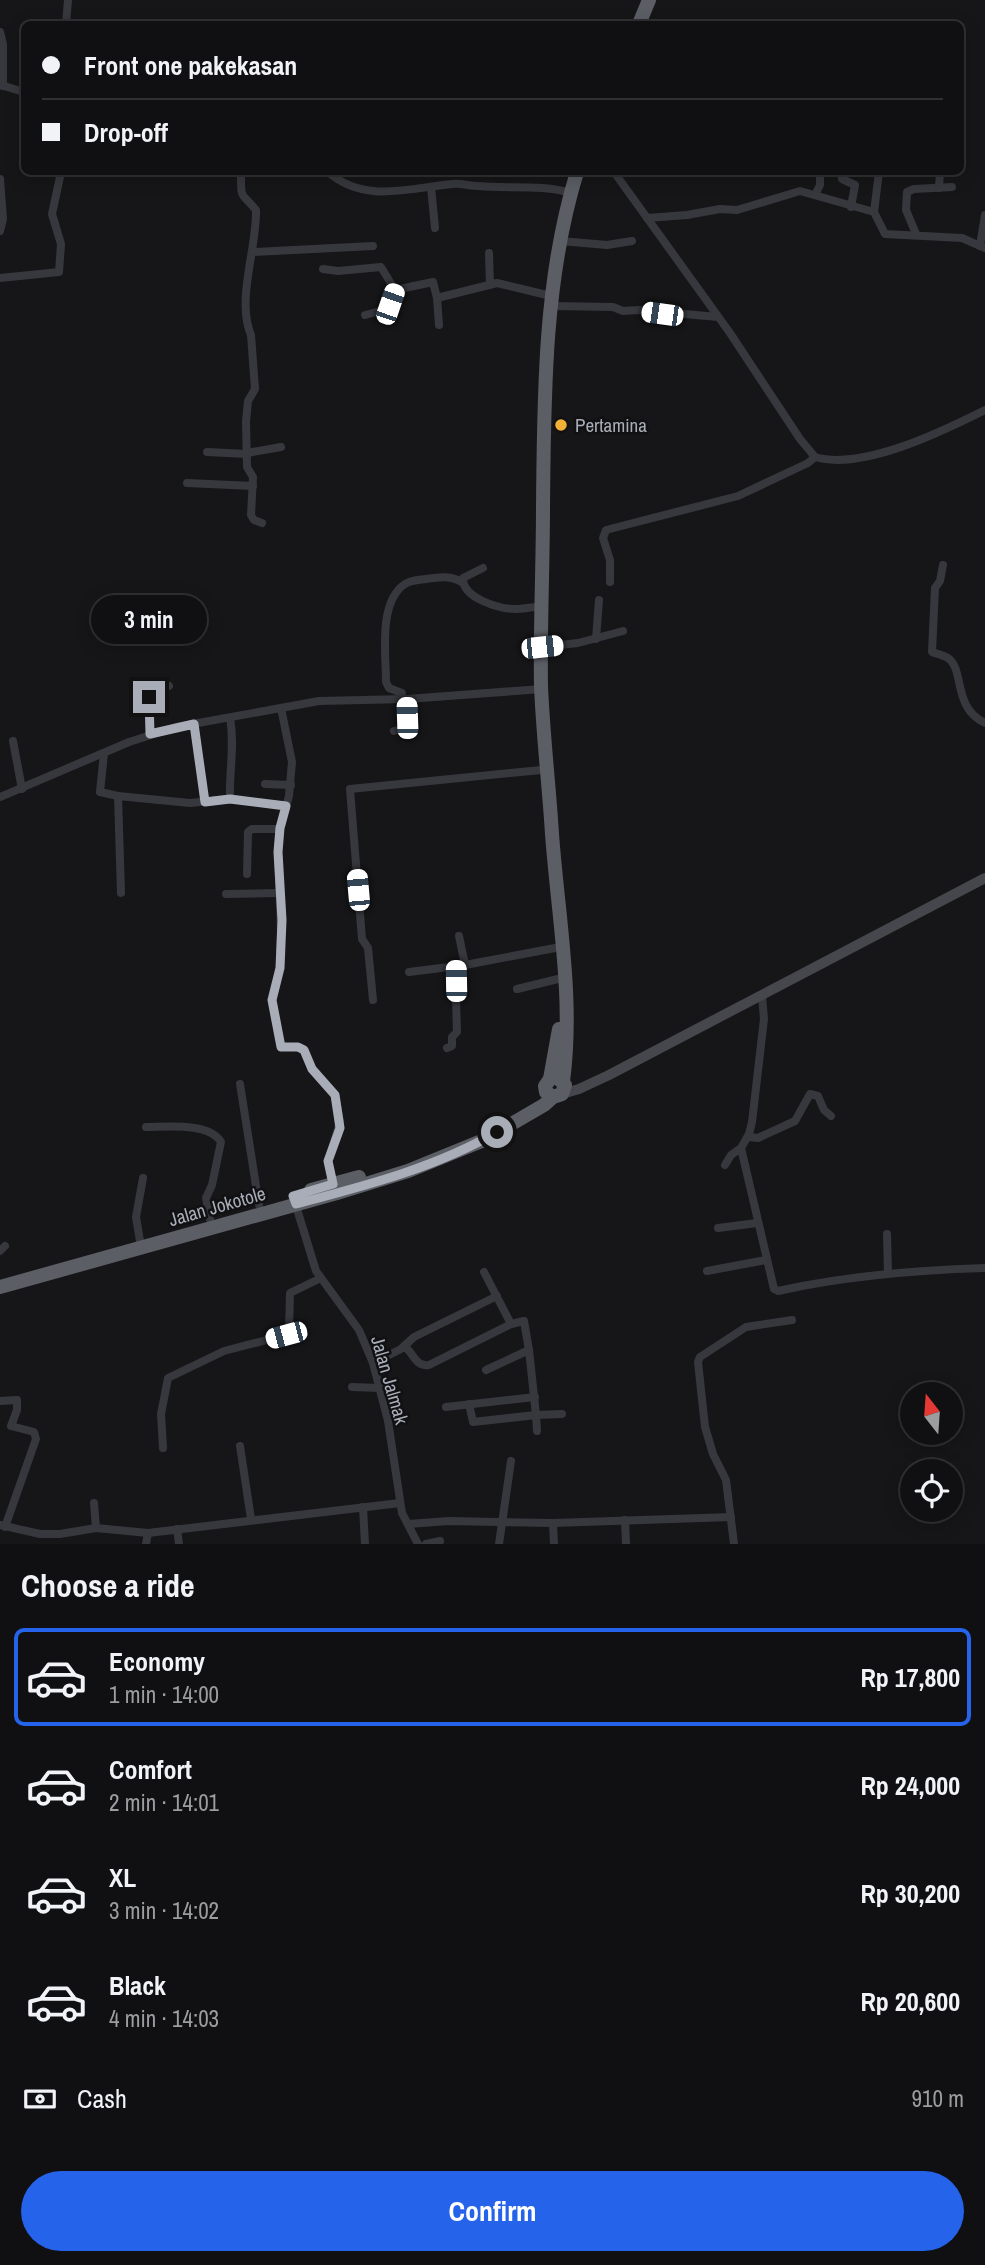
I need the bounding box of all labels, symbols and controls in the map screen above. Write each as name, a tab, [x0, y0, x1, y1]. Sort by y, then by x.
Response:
text: Front one pakekasan	[84, 48, 297, 83]
text: Drop-off	[84, 115, 168, 150]
car	[374, 281, 407, 327]
car	[640, 301, 685, 327]
place label: Pertamina	[575, 412, 647, 438]
marker: Pertamina	[553, 417, 569, 433]
callout: 3 min	[91, 596, 207, 644]
text: 3 min	[124, 604, 174, 635]
car	[521, 634, 564, 660]
route end	[133, 681, 165, 713]
car	[396, 697, 419, 739]
car	[346, 868, 371, 912]
car	[446, 960, 467, 1002]
route start	[481, 1116, 513, 1148]
street label: Jalan Jokotole	[166, 1180, 268, 1232]
car	[263, 1319, 310, 1351]
street label: Jalan Jalmak	[365, 1333, 415, 1427]
north arrow	[900, 1382, 962, 1446]
map controls	[900, 1382, 963, 1522]
button: locate	[900, 1459, 963, 1522]
text: Choose a ride	[21, 1564, 195, 1607]
text: Economy	[109, 1644, 205, 1679]
icon: car	[25, 1646, 88, 1709]
text: Rp 17,800	[860, 1660, 960, 1695]
text: 1 min · 14:00	[109, 1679, 219, 1710]
text: Comfort	[109, 1752, 192, 1787]
icon: car	[25, 1754, 88, 1817]
text: Rp 24,000	[860, 1768, 960, 1803]
text: 2 min · 14:01	[109, 1787, 219, 1818]
text: XL	[109, 1860, 136, 1895]
icon: car	[25, 1862, 88, 1925]
text: Rp 30,200	[860, 1876, 960, 1911]
text: 3 min · 14:02	[109, 1895, 219, 1926]
text: Black	[109, 1968, 166, 2003]
icon: car	[25, 1970, 88, 2033]
text: Rp 20,600	[860, 1984, 960, 2019]
text: 4 min · 14:03	[109, 2003, 219, 2034]
icon: cash	[21, 2080, 59, 2118]
text: Cash	[77, 2081, 127, 2116]
text: 910 m	[912, 2083, 964, 2114]
button: Confirm	[21, 2171, 964, 2251]

